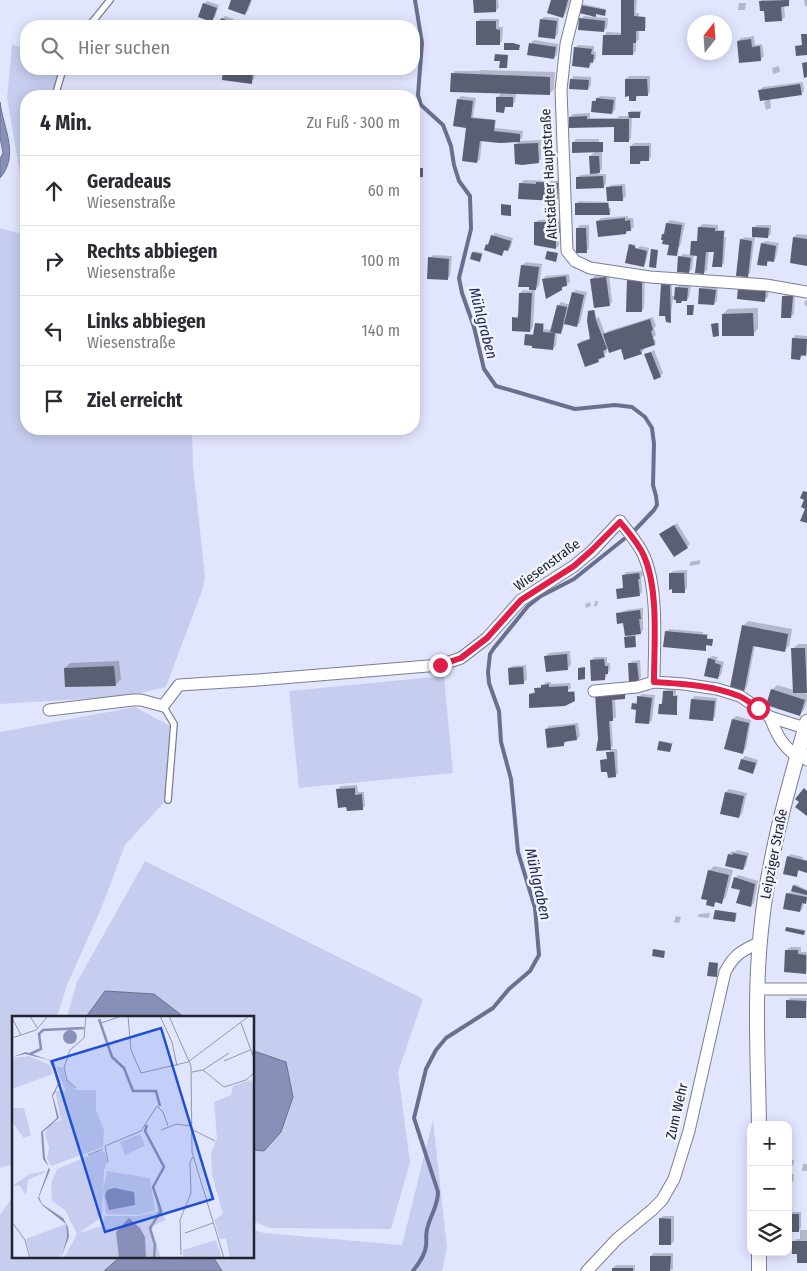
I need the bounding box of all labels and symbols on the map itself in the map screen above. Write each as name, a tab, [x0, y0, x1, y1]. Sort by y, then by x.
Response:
north arrow	[687, 15, 732, 60]
street label: Altstädter Hauptstraße	[537, 108, 561, 240]
water label: Mühlgraben	[465, 285, 501, 361]
street label: Wiesenstraße	[511, 535, 583, 595]
route end	[429, 654, 452, 677]
route start	[747, 697, 770, 720]
street label: Leipziger Straße	[757, 807, 791, 901]
water label: Mühlgraben	[521, 846, 555, 922]
inset map	[12, 1016, 255, 1258]
street label: Zum Wehr	[662, 1081, 692, 1141]

